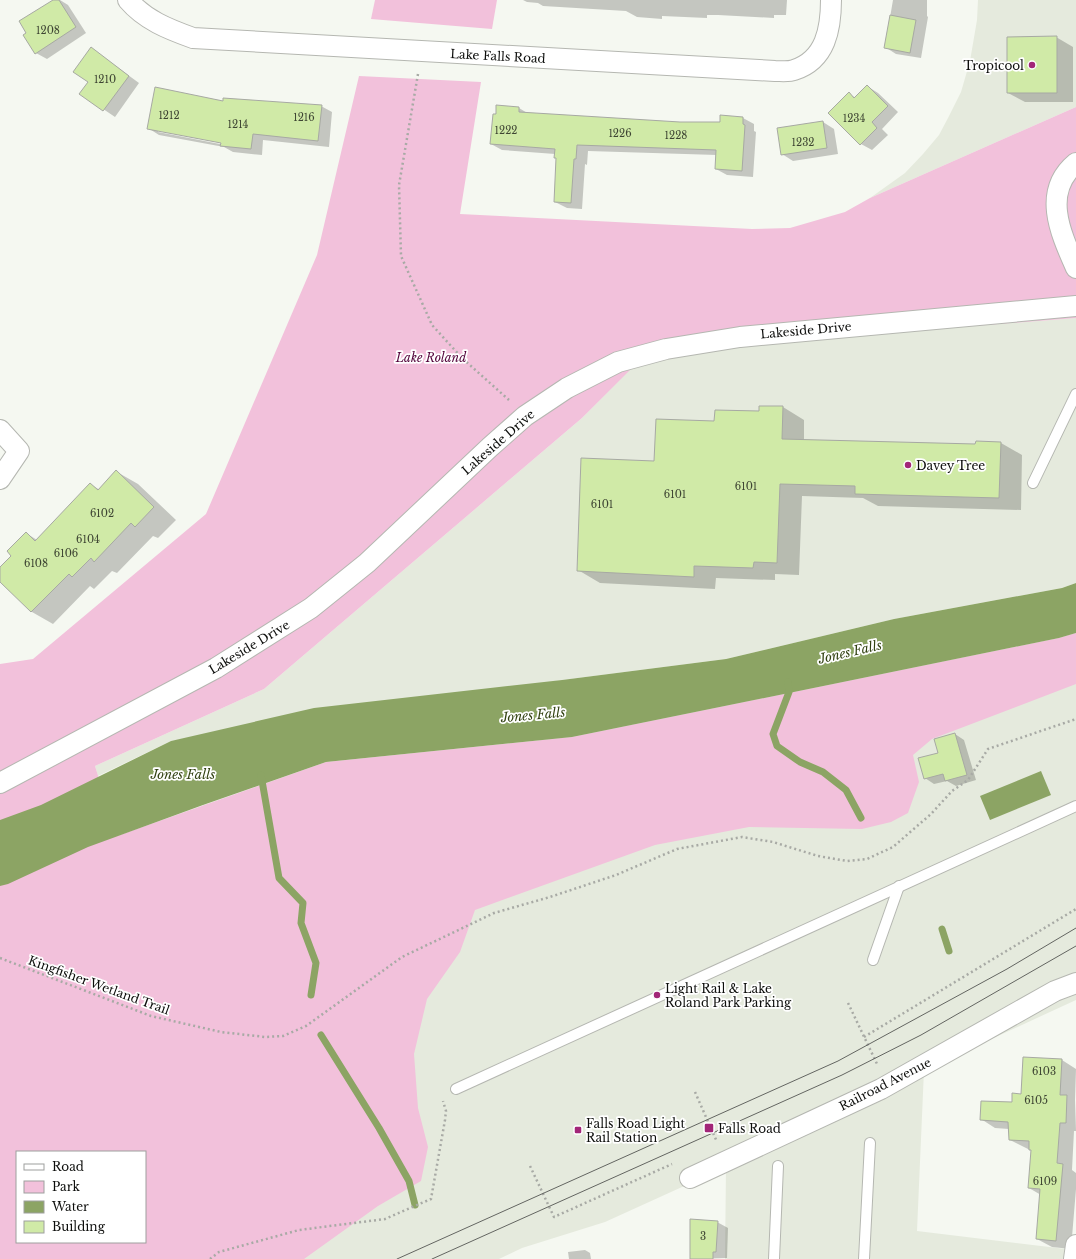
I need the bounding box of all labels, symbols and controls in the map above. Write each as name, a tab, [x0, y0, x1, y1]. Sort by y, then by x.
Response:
house number: 1208	[36, 24, 60, 37]
street label: Lake Falls Road	[450, 46, 546, 66]
place label: Tropicool	[964, 58, 1024, 73]
marker: Tropicool	[1027, 60, 1037, 70]
house number: 1210	[94, 73, 116, 86]
house number: 1212	[158, 109, 180, 122]
house number: 1216	[293, 111, 315, 124]
house number: 1234	[843, 112, 865, 125]
house number: 1214	[228, 118, 249, 131]
house number: 1222	[495, 124, 517, 137]
house number: 1226	[608, 127, 632, 140]
house number: 1228	[665, 129, 687, 142]
house number: 1232	[792, 136, 814, 149]
street label: Lakeside Drive	[760, 319, 852, 341]
park label: Lake Roland	[395, 350, 467, 365]
street label: Lakeside Drive	[459, 406, 538, 478]
place label: Davey Tree	[916, 458, 985, 473]
marker: Davey Tree	[903, 460, 913, 470]
house number: 6101	[735, 480, 757, 493]
house number: 6101	[664, 488, 686, 501]
house number: 6101	[591, 498, 613, 511]
house number: 6102	[90, 507, 114, 520]
house number: 6104	[76, 533, 100, 546]
house number: 6106	[54, 547, 78, 560]
house number: 6108	[24, 557, 48, 570]
street label: Lakeside Drive	[206, 617, 292, 677]
water label: Jones Falls	[816, 636, 883, 668]
water label: Jones Falls	[499, 704, 566, 726]
water label: Jones Falls	[150, 766, 215, 783]
street label: Kingfisher Wetland Trail	[26, 952, 172, 1018]
place label: Light Rail & Lake Roland Park Parking	[665, 981, 792, 1010]
marker: Light Rail & Lake Roland Park Parking	[652, 990, 662, 1000]
street label: Railroad Avenue	[837, 1054, 933, 1114]
house number: 6103	[1032, 1065, 1056, 1078]
house number: 6105	[1024, 1094, 1048, 1107]
place label: Falls Road Light Rail Station	[586, 1116, 686, 1145]
place label: Falls Road	[718, 1121, 781, 1136]
marker: Falls Road	[703, 1122, 715, 1134]
marker: Falls Road Light Rail Station	[573, 1125, 583, 1135]
legend	[16, 1151, 146, 1243]
text: Road	[52, 1159, 84, 1174]
house number: 6109	[1033, 1175, 1057, 1188]
text: Park	[52, 1179, 80, 1194]
text: Water	[51, 1199, 89, 1214]
text: Building	[52, 1219, 106, 1234]
house number: 3	[700, 1230, 706, 1243]

